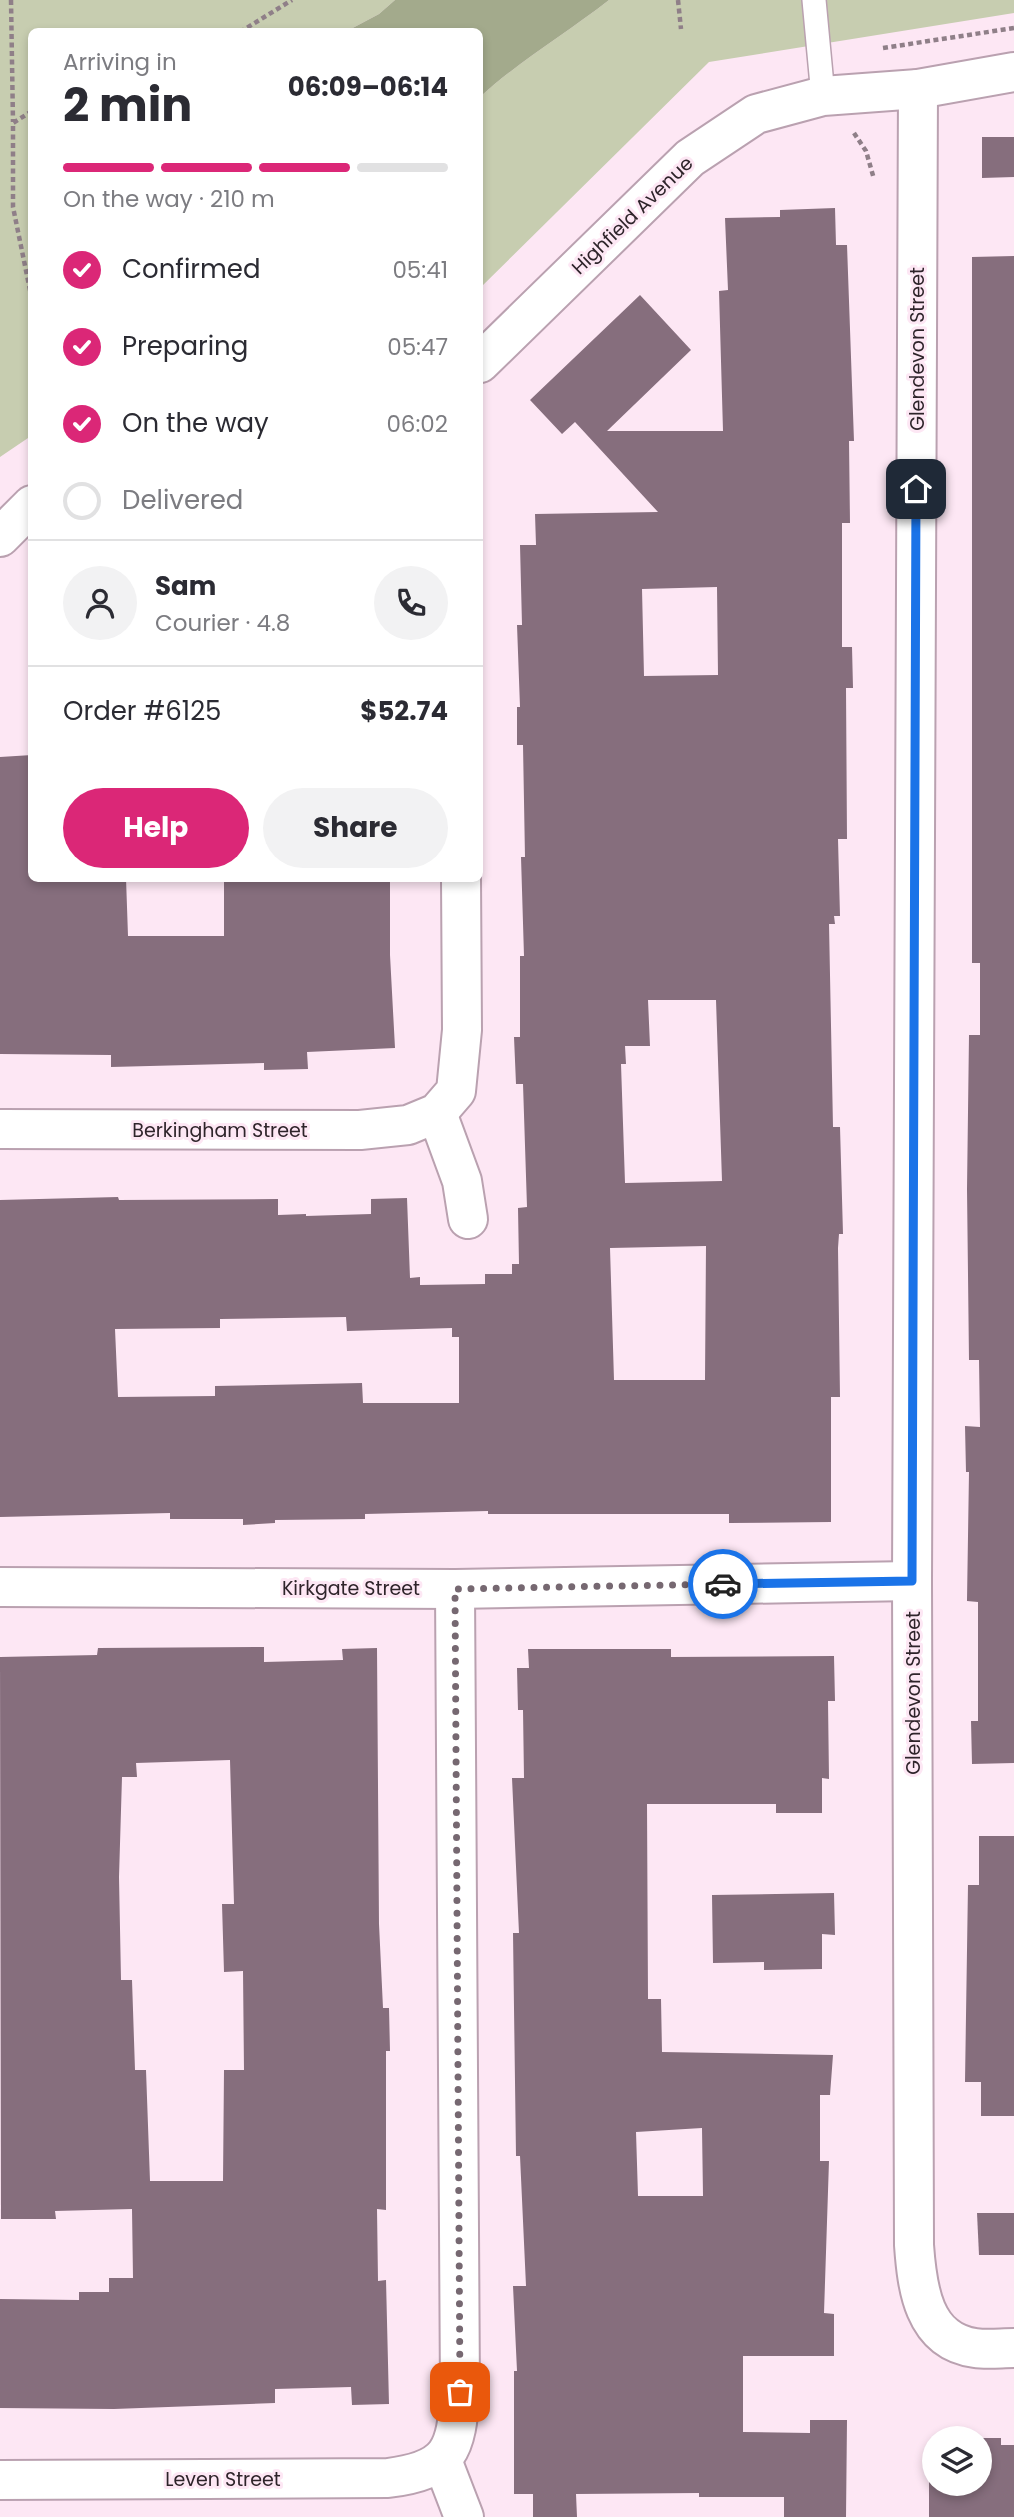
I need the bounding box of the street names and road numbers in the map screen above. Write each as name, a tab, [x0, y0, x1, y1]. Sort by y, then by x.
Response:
street label: Highfield Avenue	[566, 150, 699, 280]
street label: Glendevon Street	[904, 267, 931, 431]
street label: Berkingham Street	[132, 1117, 308, 1144]
street label: Kirkgate Street	[282, 1575, 420, 1602]
street label: Glendevon Street	[900, 1611, 927, 1775]
street label: Leven Street	[165, 2466, 281, 2493]

